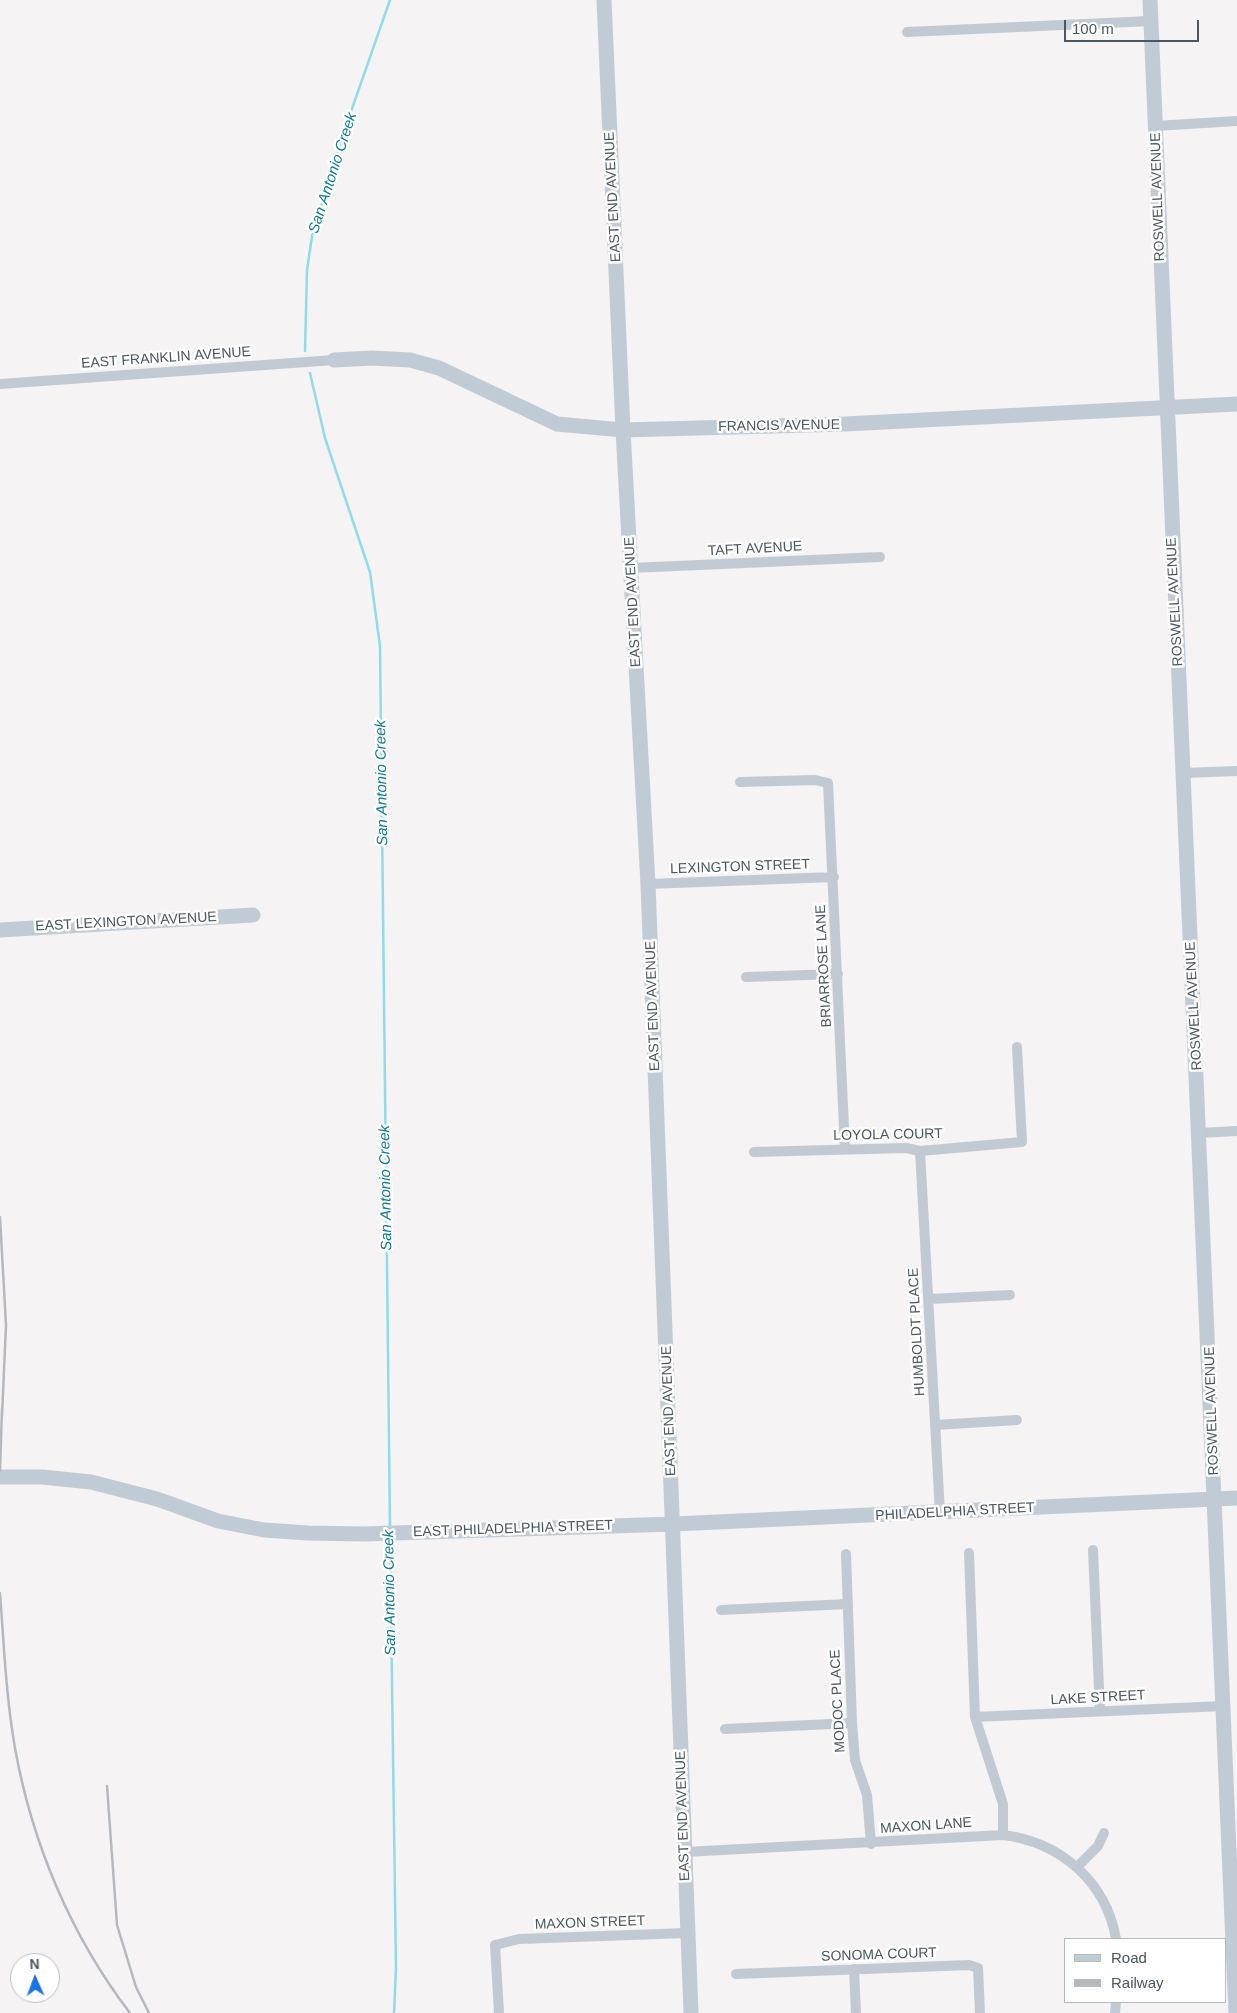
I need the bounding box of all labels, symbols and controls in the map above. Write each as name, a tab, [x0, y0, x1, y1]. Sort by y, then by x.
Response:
scale bar	[1067, 10, 1202, 42]
text: 100 m	[1072, 20, 1114, 37]
water label: San Antonio Creek	[305, 110, 361, 236]
street label: EAST END AVENUE	[601, 131, 625, 263]
street label: ROSWELL AVENUE	[1147, 132, 1169, 262]
street label: EAST FRANKLIN AVENUE	[81, 344, 251, 372]
street label: FRANCIS AVENUE	[718, 417, 840, 435]
street label: EAST END AVENUE	[621, 536, 645, 668]
street label: ROSWELL AVENUE	[1163, 537, 1187, 667]
street label: TAFT AVENUE	[707, 538, 803, 560]
water label: San Antonio Creek	[372, 720, 392, 846]
street label: LEXINGTON STREET	[670, 856, 810, 878]
street label: BRIARROSE LANE	[812, 904, 836, 1028]
street label: EAST LEXINGTON AVENUE	[35, 909, 217, 935]
street label: EAST END AVENUE	[642, 941, 664, 1071]
street label: ROSWELL AVENUE	[1182, 941, 1206, 1071]
water label: San Antonio Creek	[376, 1125, 396, 1251]
street label: LOYOLA COURT	[833, 1126, 943, 1144]
street label: HUMBOLDT PLACE	[905, 1267, 929, 1397]
street label: EAST END AVENUE	[658, 1346, 680, 1476]
street label: ROSWELL AVENUE	[1201, 1346, 1223, 1476]
street label: PHILADELPHIA STREET	[875, 1499, 1035, 1525]
street label: EAST PHILADELPHIA STREET	[413, 1517, 613, 1541]
water label: San Antonio Creek	[380, 1530, 400, 1656]
street label: MODOC PLACE	[827, 1649, 849, 1753]
street label: LAKE STREET	[1050, 1687, 1146, 1709]
street label: EAST END AVENUE	[672, 1751, 694, 1881]
street label: MAXON LANE	[880, 1814, 972, 1838]
street label: MAXON STREET	[535, 1913, 645, 1933]
legend	[1064, 1938, 1227, 2003]
street label: SONOMA COURT	[821, 1945, 937, 1965]
text: Road	[1111, 1949, 1147, 1966]
north arrow	[10, 1953, 60, 2003]
text: N	[29, 1956, 40, 1972]
text: Railway	[1111, 1974, 1164, 1991]

